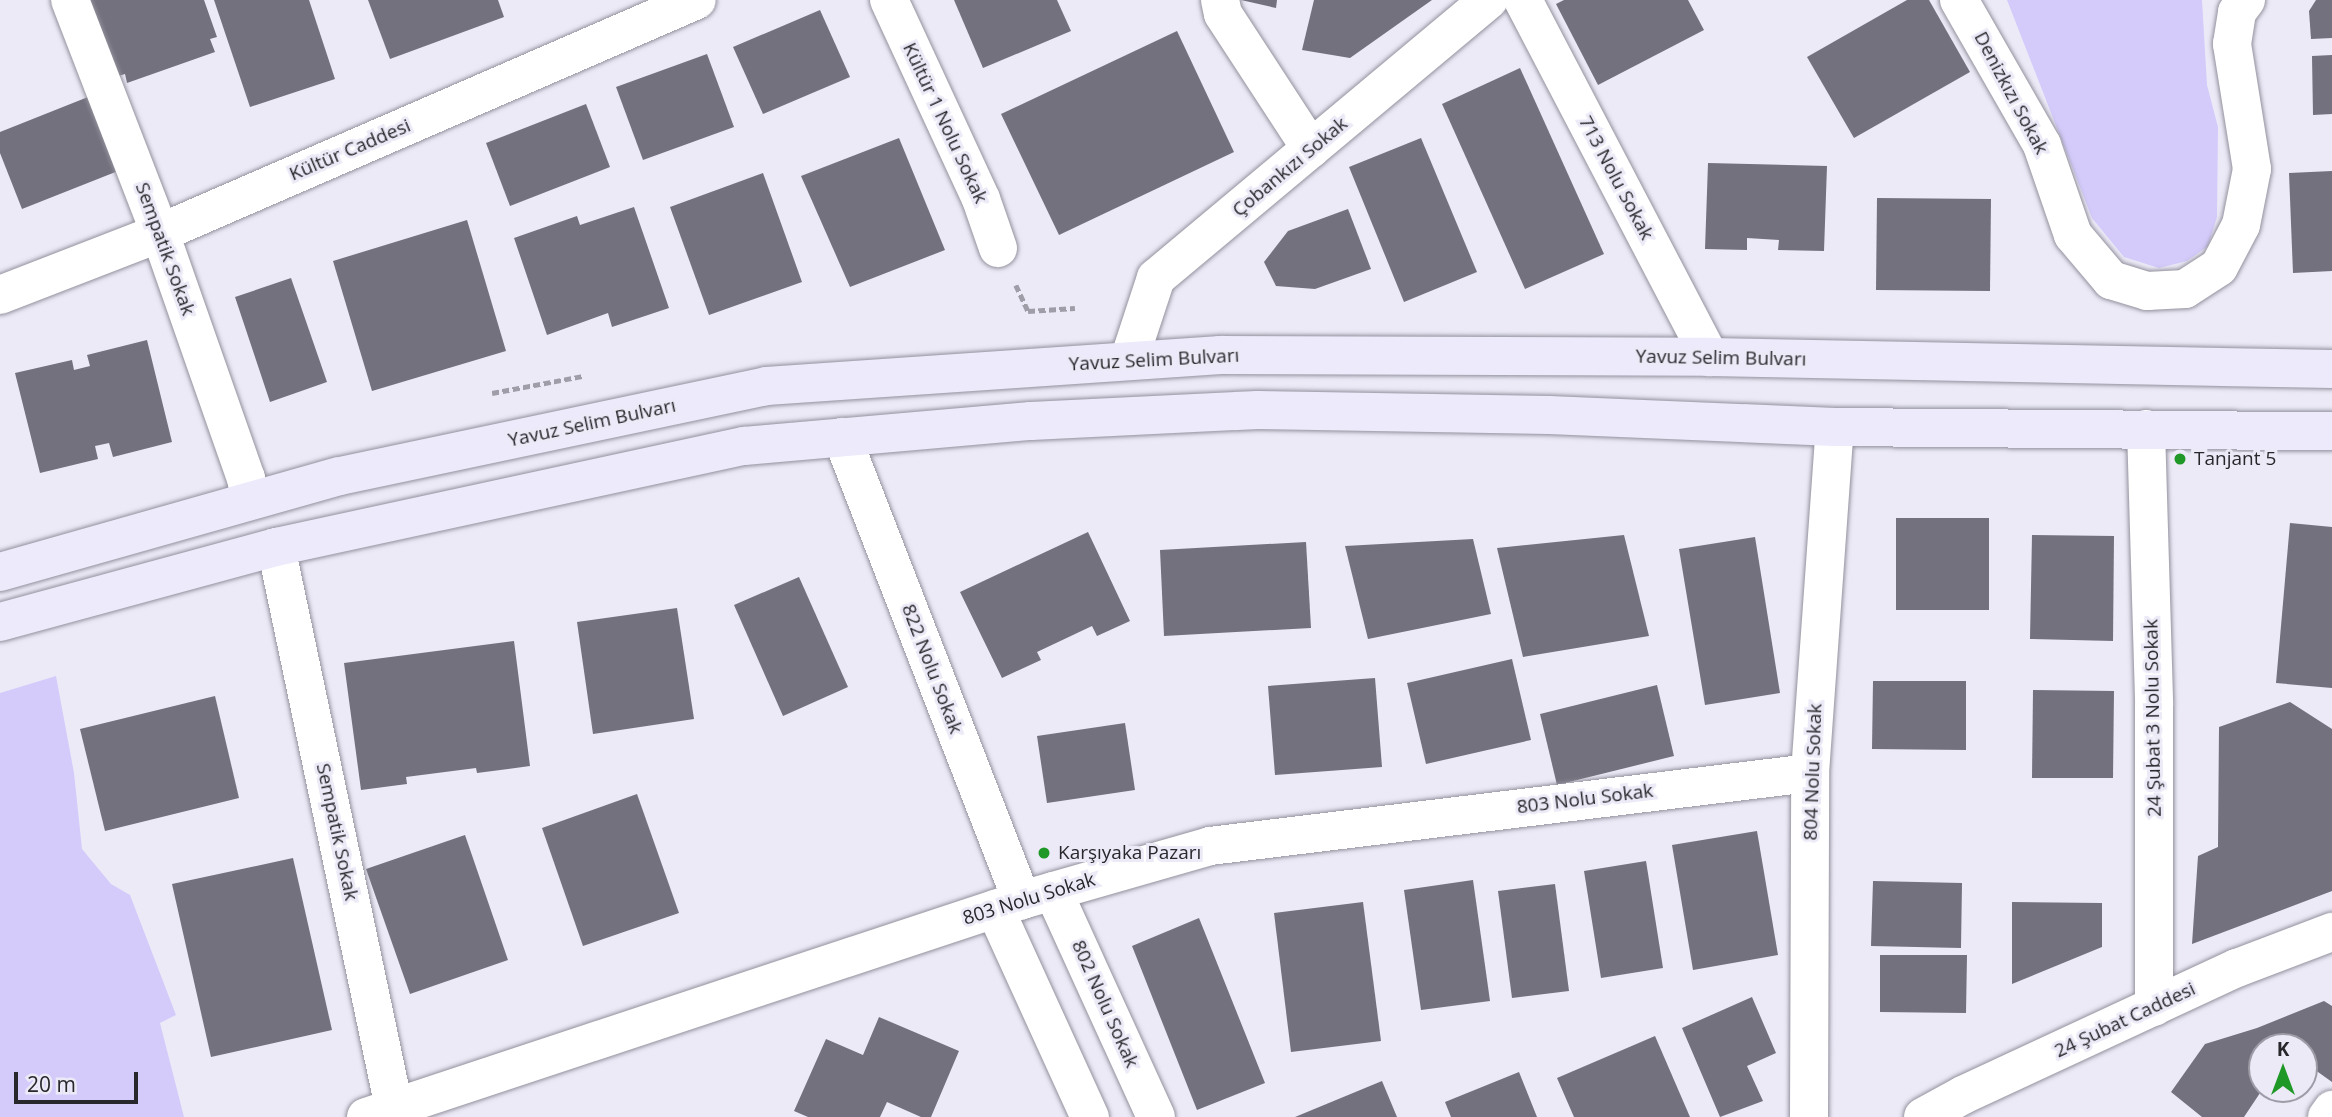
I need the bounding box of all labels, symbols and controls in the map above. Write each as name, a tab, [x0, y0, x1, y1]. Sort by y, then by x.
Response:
street label: Denizkızı Sokak	[1969, 28, 2053, 158]
street label: Kültür 1 Nolu Sokak	[898, 39, 992, 207]
street label: Çobankızı Sokak	[1228, 112, 1352, 222]
street label: 713 Nolu Sokak	[1574, 112, 1658, 244]
street label: Kültür Caddesi	[286, 114, 414, 186]
street label: Sempatik Sokak	[130, 179, 200, 319]
street label: Yavuz Selim Bulvarı	[1068, 344, 1240, 376]
street label: Yavuz Selim Bulvarı	[1635, 345, 1807, 371]
street label: Yavuz Selim Bulvarı	[506, 394, 678, 452]
place label: Tanjant 5	[2194, 448, 2276, 470]
marker: Tanjant 5	[2172, 451, 2188, 467]
street label: 822 Nolu Sokak	[897, 601, 967, 737]
street label: 24 Şubat 3 Nolu Sokak	[2140, 619, 2166, 817]
street label: 804 Nolu Sokak	[1799, 703, 1827, 841]
street label: Sempatik Sokak	[311, 761, 363, 903]
street label: 803 Nolu Sokak	[1516, 779, 1654, 819]
place label: Karşıyaka Pazarı	[1058, 842, 1201, 864]
marker: Karşıyaka Pazarı	[1036, 845, 1052, 861]
street label: 803 Nolu Sokak	[960, 868, 1098, 930]
street label: 802 Nolu Sokak	[1067, 937, 1143, 1071]
street label: 24 Şubat Caddesi	[2051, 977, 2199, 1063]
north arrow	[2248, 1033, 2318, 1103]
text: K	[2277, 1036, 2289, 1062]
scale bar	[18, 1058, 142, 1102]
text: 20 m	[27, 1070, 76, 1098]

